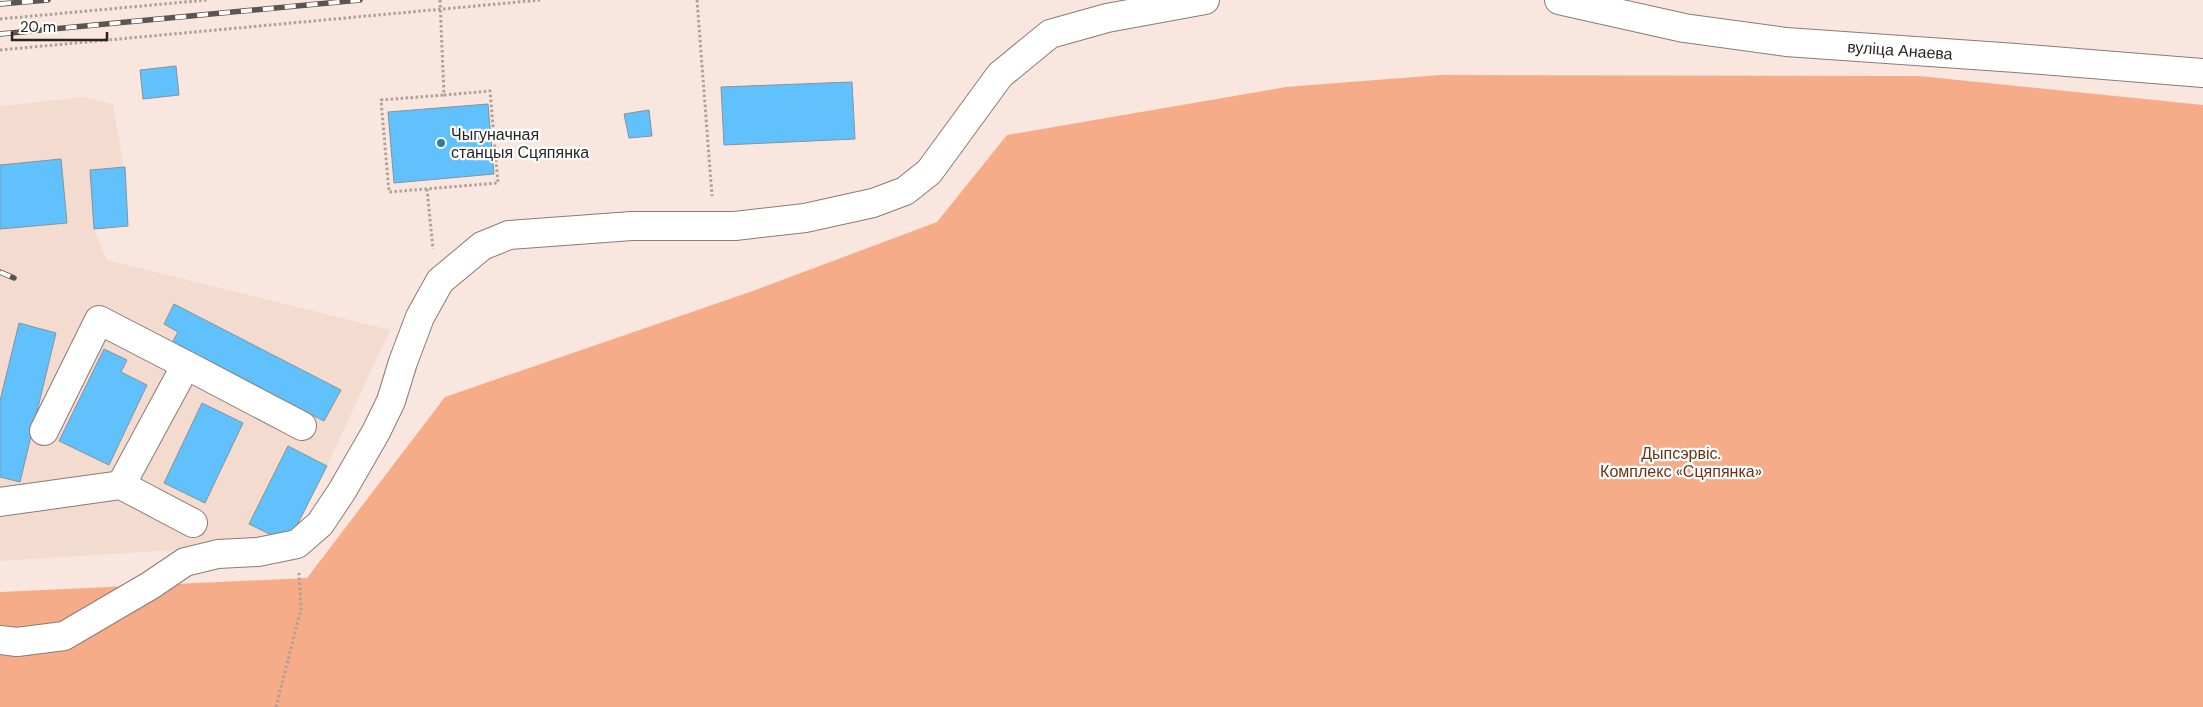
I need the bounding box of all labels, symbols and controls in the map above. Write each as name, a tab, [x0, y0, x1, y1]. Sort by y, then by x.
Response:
scale bar	[12, 10, 108, 42]
text: 20 m	[20, 17, 56, 37]
street label: вуліца Анаева	[1847, 36, 1953, 65]
place label: Чыгуначная станцыя Сцяпянка	[451, 124, 589, 163]
marker: Чыгуначная станцыя Сцяпянка	[435, 137, 447, 149]
park label: Дыпсэрвіс. Комплекс «Сцяпянка»	[1600, 443, 1762, 482]

